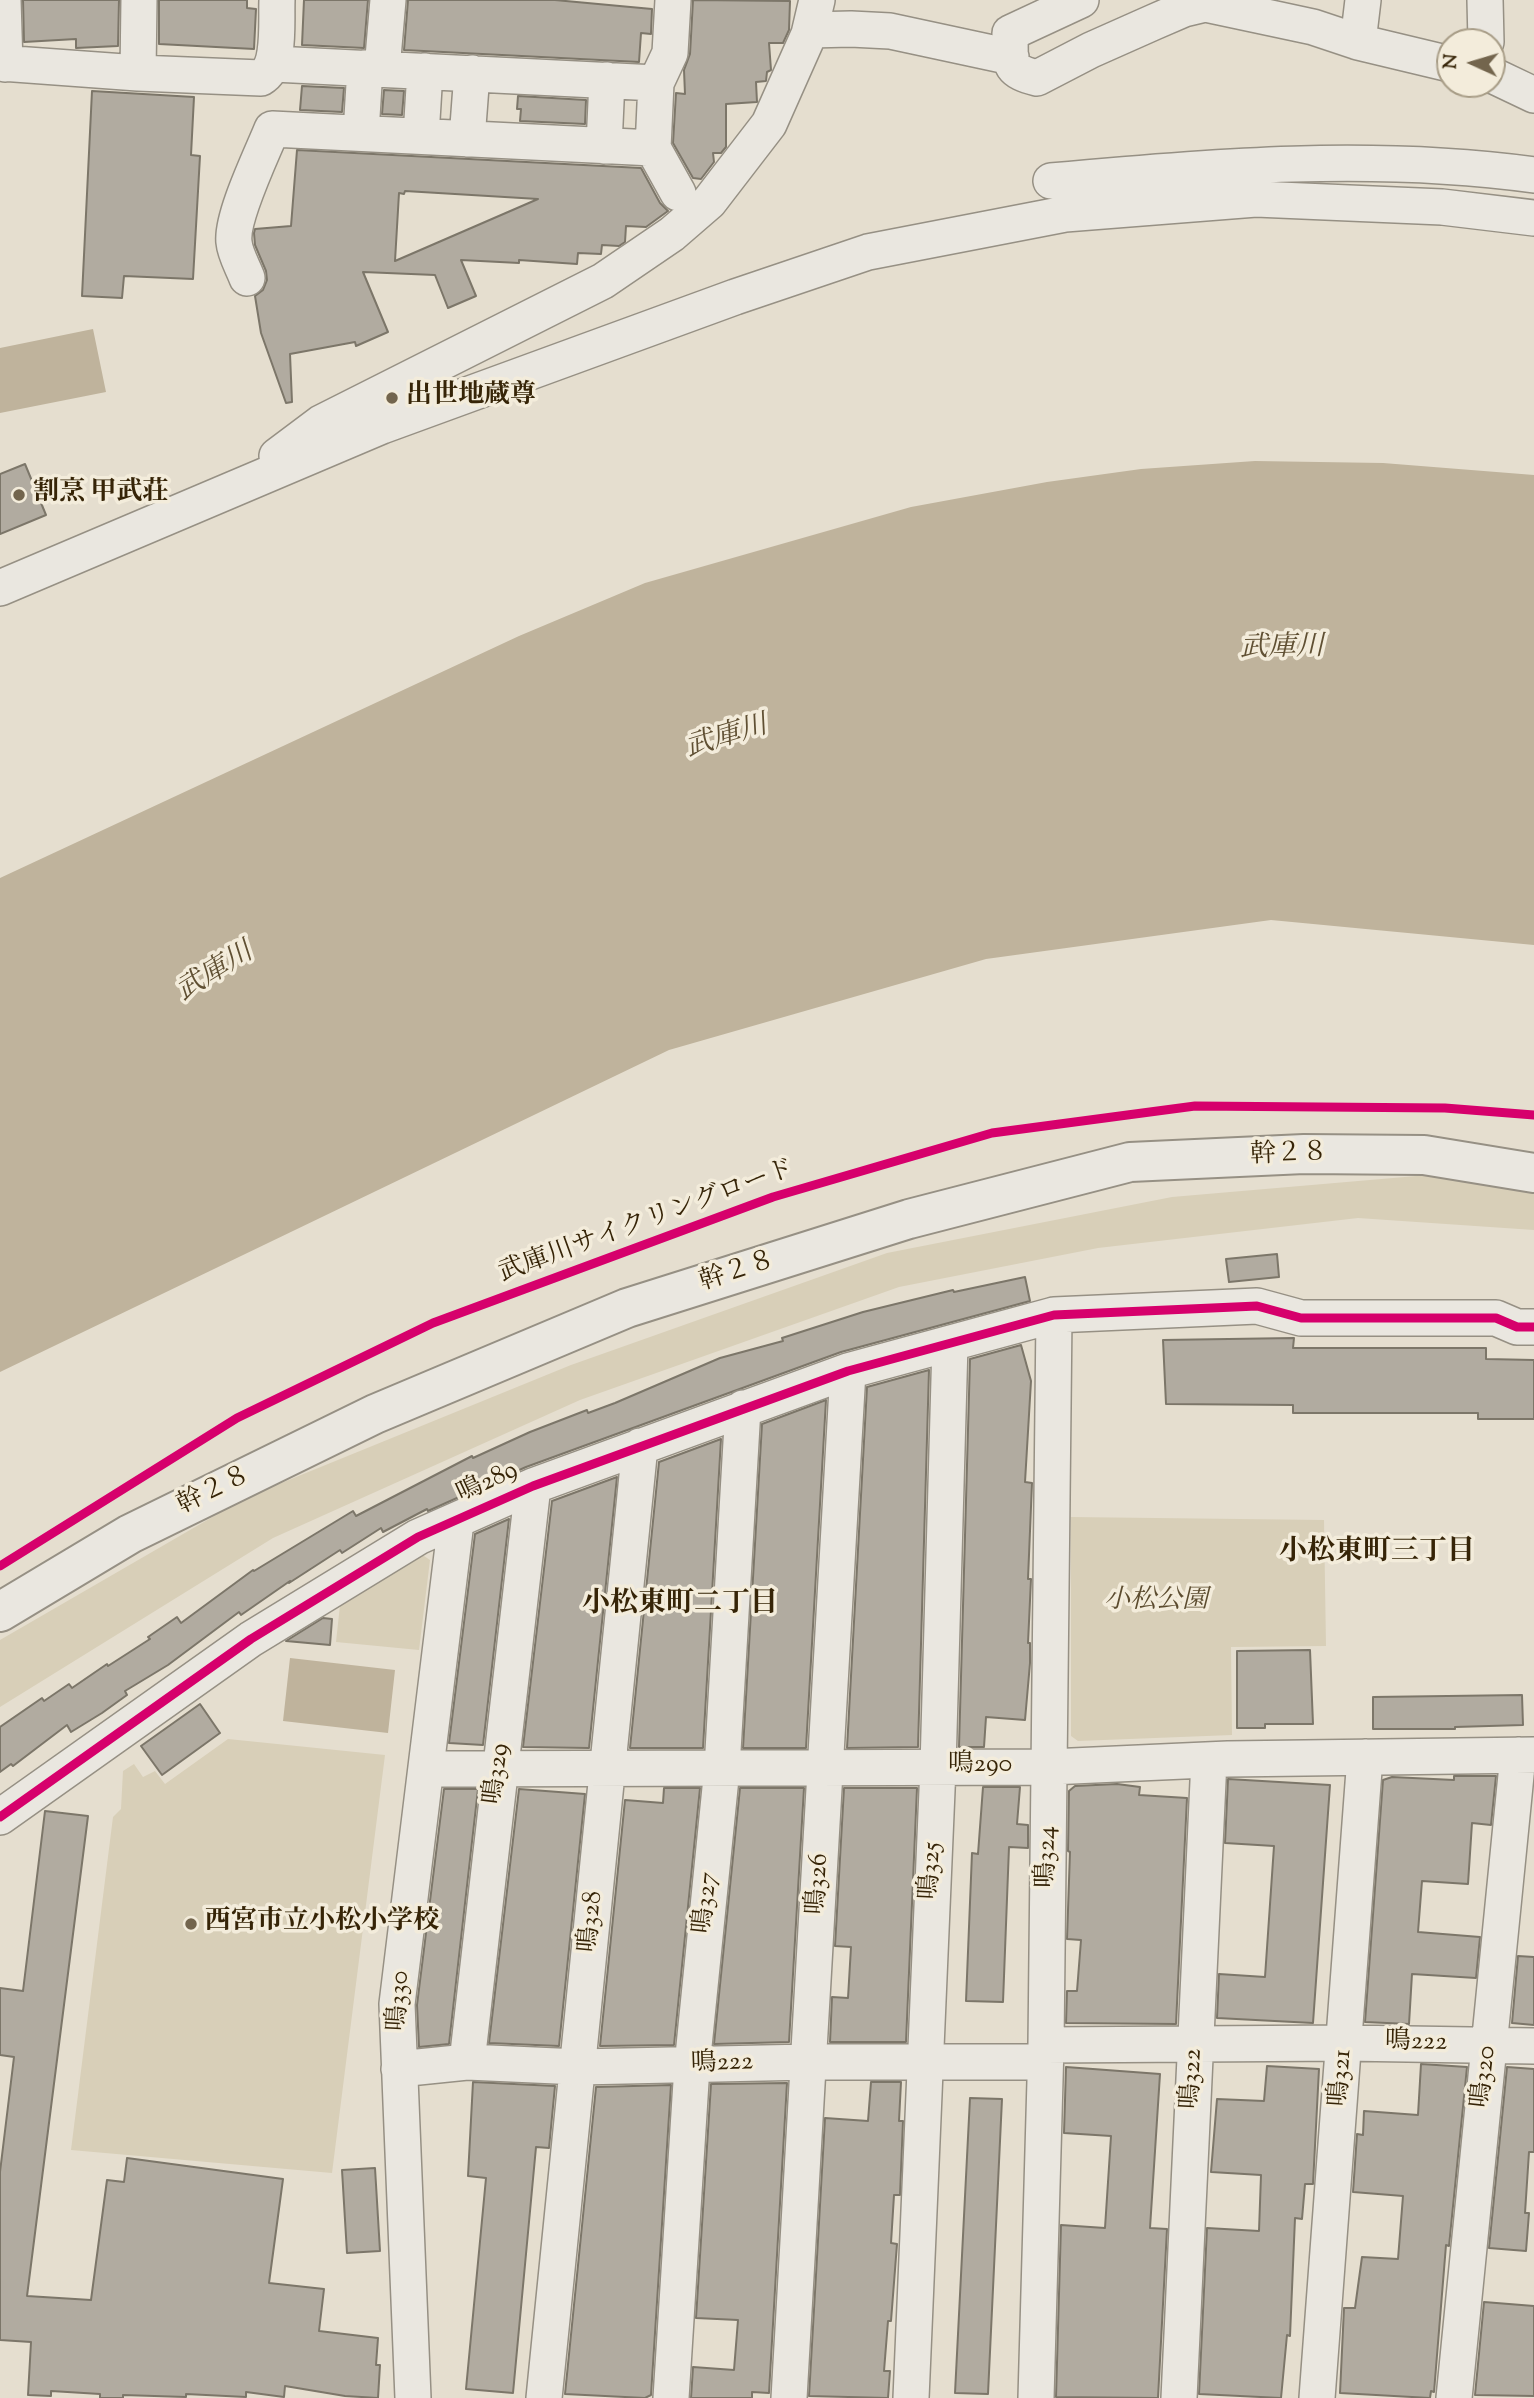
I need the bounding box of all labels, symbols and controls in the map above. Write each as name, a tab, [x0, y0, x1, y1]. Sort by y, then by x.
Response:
north arrow	[1436, 28, 1506, 98]
text: N	[1438, 53, 1466, 70]
place label: 出世地蔵尊	[406, 382, 536, 414]
marker: 出世地蔵尊	[384, 390, 400, 406]
place label: 割烹 甲武荘	[33, 479, 169, 511]
marker: 割烹 甲武荘	[11, 487, 27, 503]
water label: 武庫川	[1240, 632, 1324, 668]
water label: 武庫川	[682, 711, 772, 767]
water label: 武庫川	[171, 937, 261, 1011]
street label: 幹２８	[1249, 1139, 1329, 1173]
street label: 武庫川サイクリングロード	[495, 1155, 799, 1291]
street label: 幹２８	[696, 1246, 780, 1300]
street label: 鳴289	[452, 1456, 524, 1512]
street label: 幹２８	[173, 1461, 257, 1523]
district label: 小松東町三丁目	[1279, 1537, 1475, 1571]
park label: 小松公園	[1104, 1587, 1208, 1619]
district label: 小松東町二丁目	[582, 1589, 778, 1623]
street label: 鳴329	[480, 1742, 518, 1806]
street label: 鳴290	[948, 1751, 1012, 1783]
street label: 鳴324	[1033, 1826, 1065, 1888]
street label: 鳴325	[916, 1841, 950, 1901]
street label: 鳴326	[803, 1852, 837, 1916]
street label: 鳴327	[689, 1871, 727, 1935]
street label: 鳴328	[575, 1890, 611, 1954]
place label: 西宮市立小松小学校	[205, 1908, 439, 1940]
marker: 西宮市立小松小学校	[183, 1916, 199, 1932]
street label: 鳴330	[384, 1970, 418, 2032]
street label: 鳴222	[1384, 2028, 1448, 2060]
street label: 鳴320	[1467, 2044, 1505, 2110]
street label: 鳴222	[690, 2048, 754, 2082]
street label: 鳴322	[1177, 2048, 1211, 2110]
street label: 鳴321	[1325, 2048, 1361, 2108]

